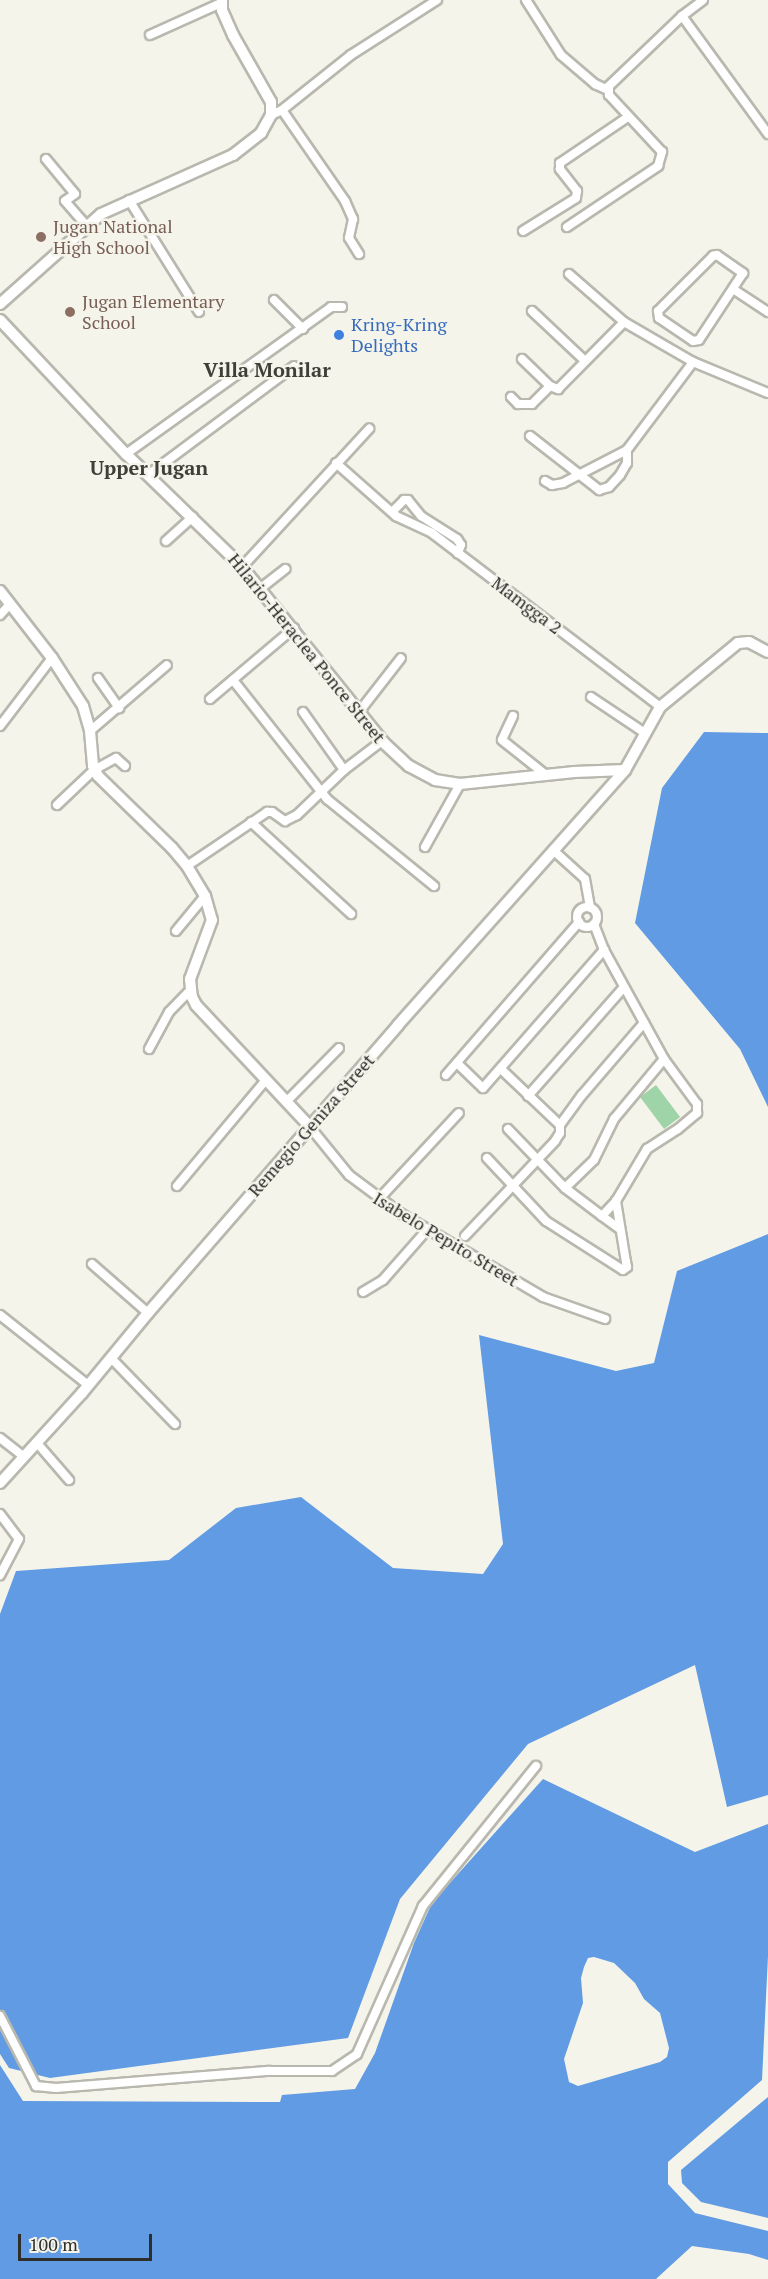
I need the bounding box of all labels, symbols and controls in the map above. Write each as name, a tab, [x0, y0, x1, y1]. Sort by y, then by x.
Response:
place label: Jugan National High School	[53, 216, 173, 258]
marker: Jugan National High School	[34, 230, 48, 244]
place label: Jugan Elementary School	[82, 291, 224, 334]
marker: Jugan Elementary School	[63, 305, 77, 319]
place label: Kring-Kring Delights	[351, 314, 447, 356]
marker: Kring-Kring Delights	[332, 328, 346, 342]
district label: Villa Monilar	[203, 357, 331, 381]
district label: Upper Jugan	[90, 455, 208, 479]
street label: Hilario-Heraclea Ponce Street	[224, 549, 390, 747]
street label: Mamgga 2	[488, 572, 566, 638]
street label: Remegio Geniza Street	[243, 1049, 379, 1201]
street label: Isabelo Pepito Street	[369, 1187, 523, 1291]
scale bar	[21, 2222, 154, 2260]
text: 100 m	[29, 2232, 78, 2256]

